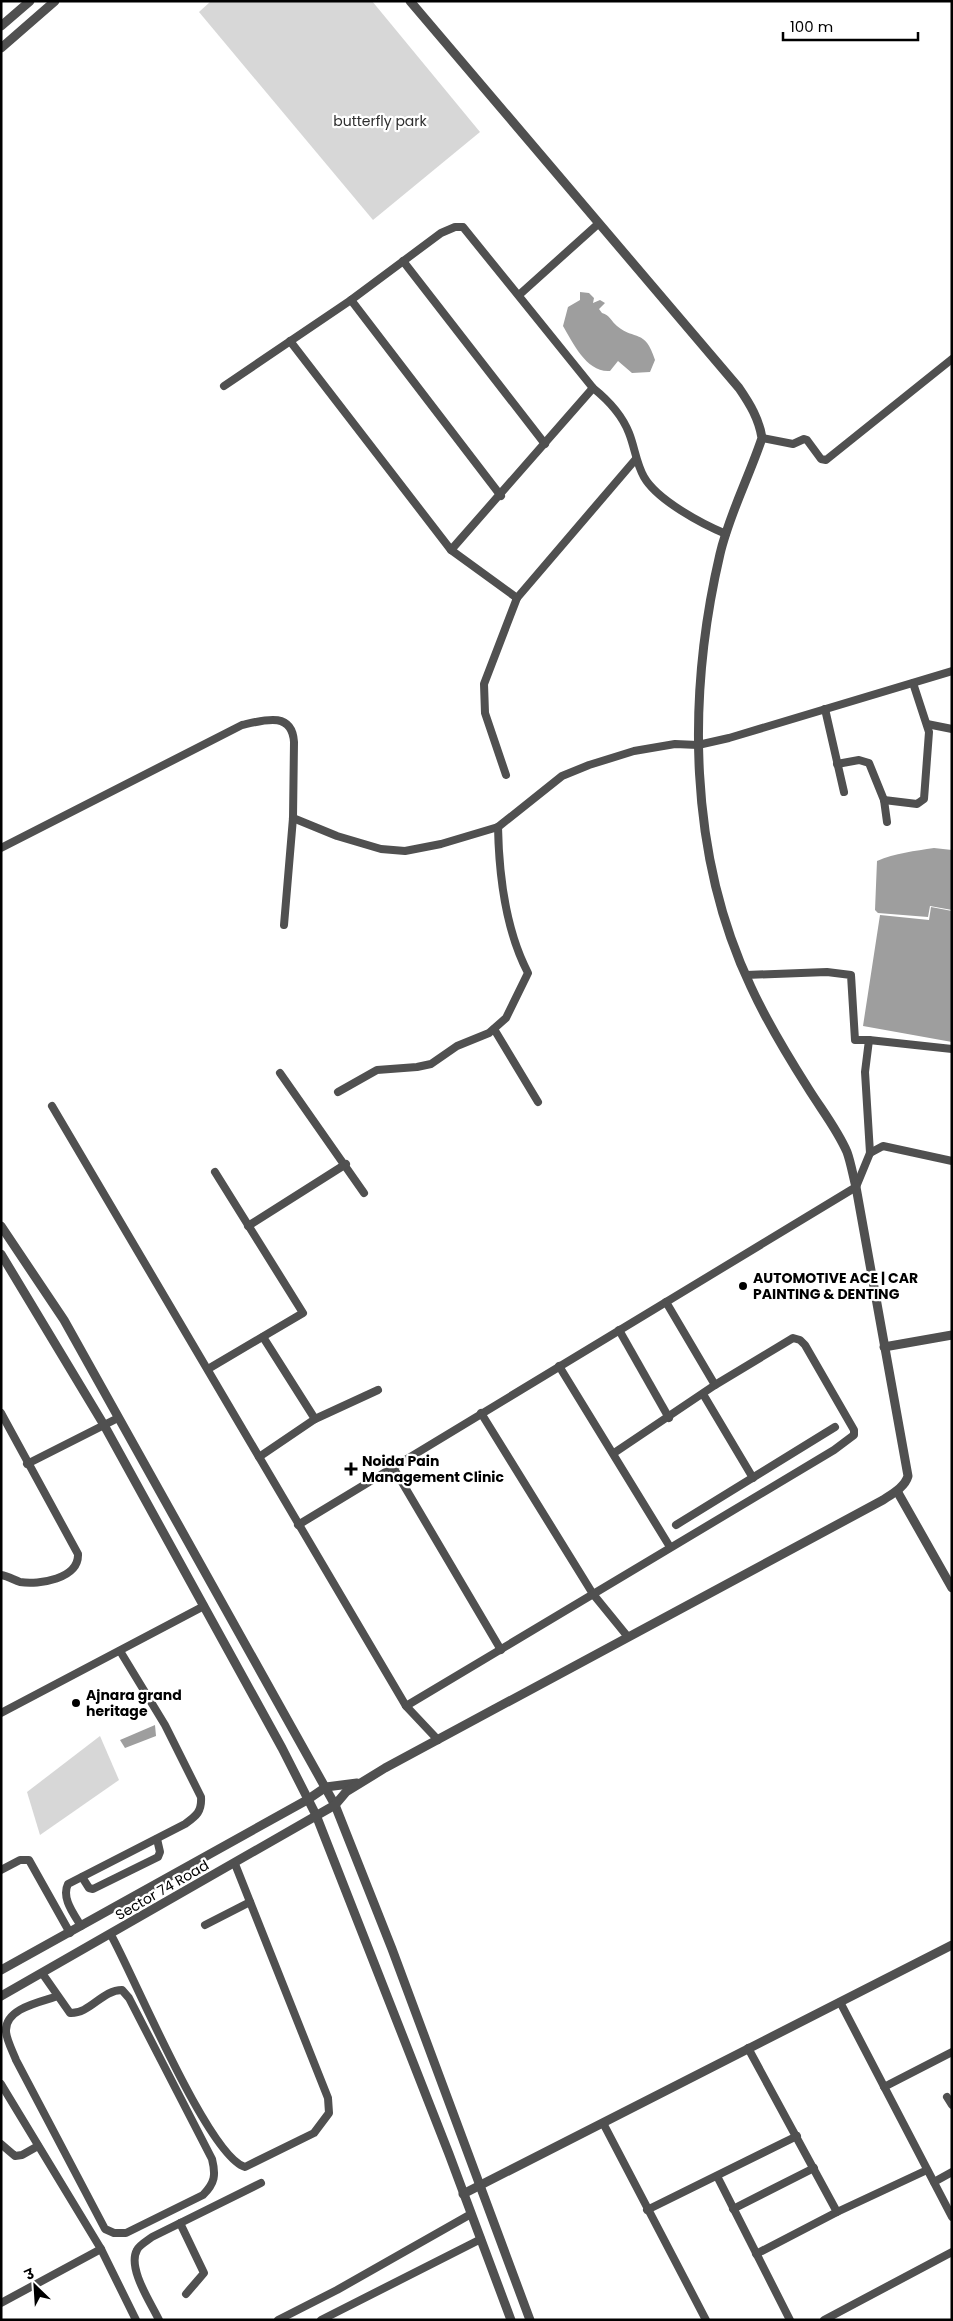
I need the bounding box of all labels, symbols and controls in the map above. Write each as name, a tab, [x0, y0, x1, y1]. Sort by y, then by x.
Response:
scale bar	[783, 10, 918, 42]
text: 100 m	[790, 16, 833, 37]
park label: butterfly park	[333, 111, 428, 131]
place label: AUTOMOTIVE ACE | CAR PAINTING & DENTING	[753, 1268, 918, 1304]
marker: AUTOMOTIVE ACE | CAR PAINTING & DENTING	[737, 1280, 749, 1292]
place label: Noida Pain Management Clinic	[362, 1451, 504, 1487]
marker: Noida Pain Management Clinic	[344, 1462, 358, 1476]
place label: Ajnara grand heritage	[86, 1685, 182, 1721]
marker: Ajnara grand heritage	[70, 1697, 82, 1709]
street label: Sector 74 Road	[112, 1855, 212, 1925]
north arrow	[10, 2261, 60, 2311]
text: उ	[21, 2263, 38, 2285]

